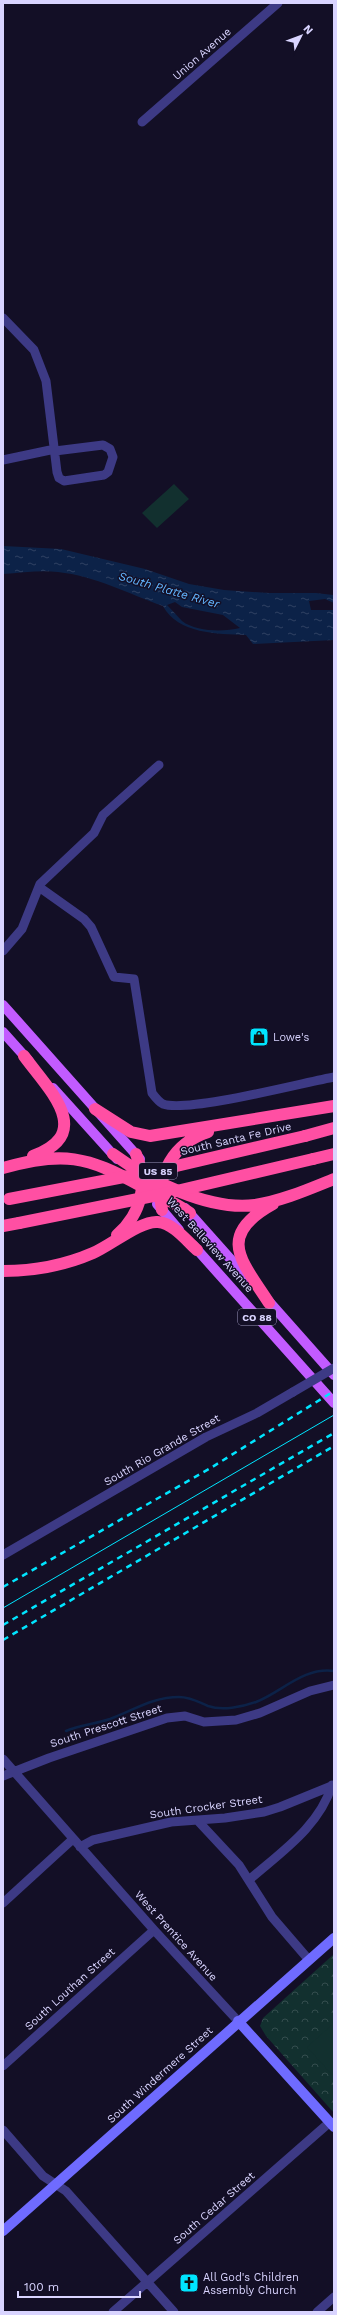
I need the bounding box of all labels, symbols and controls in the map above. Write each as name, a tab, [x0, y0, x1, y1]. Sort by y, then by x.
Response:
north arrow	[281, 16, 321, 56]
text: N	[301, 22, 316, 37]
street label: Union Avenue	[170, 25, 234, 83]
water label: South Platte River	[117, 569, 222, 611]
shop icon: Lowe's	[248, 1026, 270, 1048]
place label: Lowe's	[273, 1031, 309, 1044]
street label: South Santa Fe Drive	[179, 1120, 293, 1158]
road number: US 85	[139, 1163, 177, 1179]
street label: West Belleview Avenue	[164, 1195, 256, 1295]
road number: CO 88	[238, 1309, 276, 1325]
street label: South Rio Grande Street	[102, 1411, 223, 1489]
street label: South Prescott Street	[48, 1702, 164, 1750]
street label: South Crocker Street	[149, 1793, 264, 1821]
street label: West Prentice Avenue	[132, 1888, 220, 1984]
street label: South Louthan Street	[22, 1945, 118, 2033]
street label: South Windermere Street	[104, 2024, 216, 2126]
street label: South Cedar Street	[171, 2169, 258, 2247]
place label: All God's Children Assembly Church	[203, 2271, 299, 2297]
church icon: All God's Children Assembly Church	[178, 2272, 200, 2294]
scale bar	[18, 2273, 140, 2299]
text: 100 m	[24, 2280, 59, 2294]

